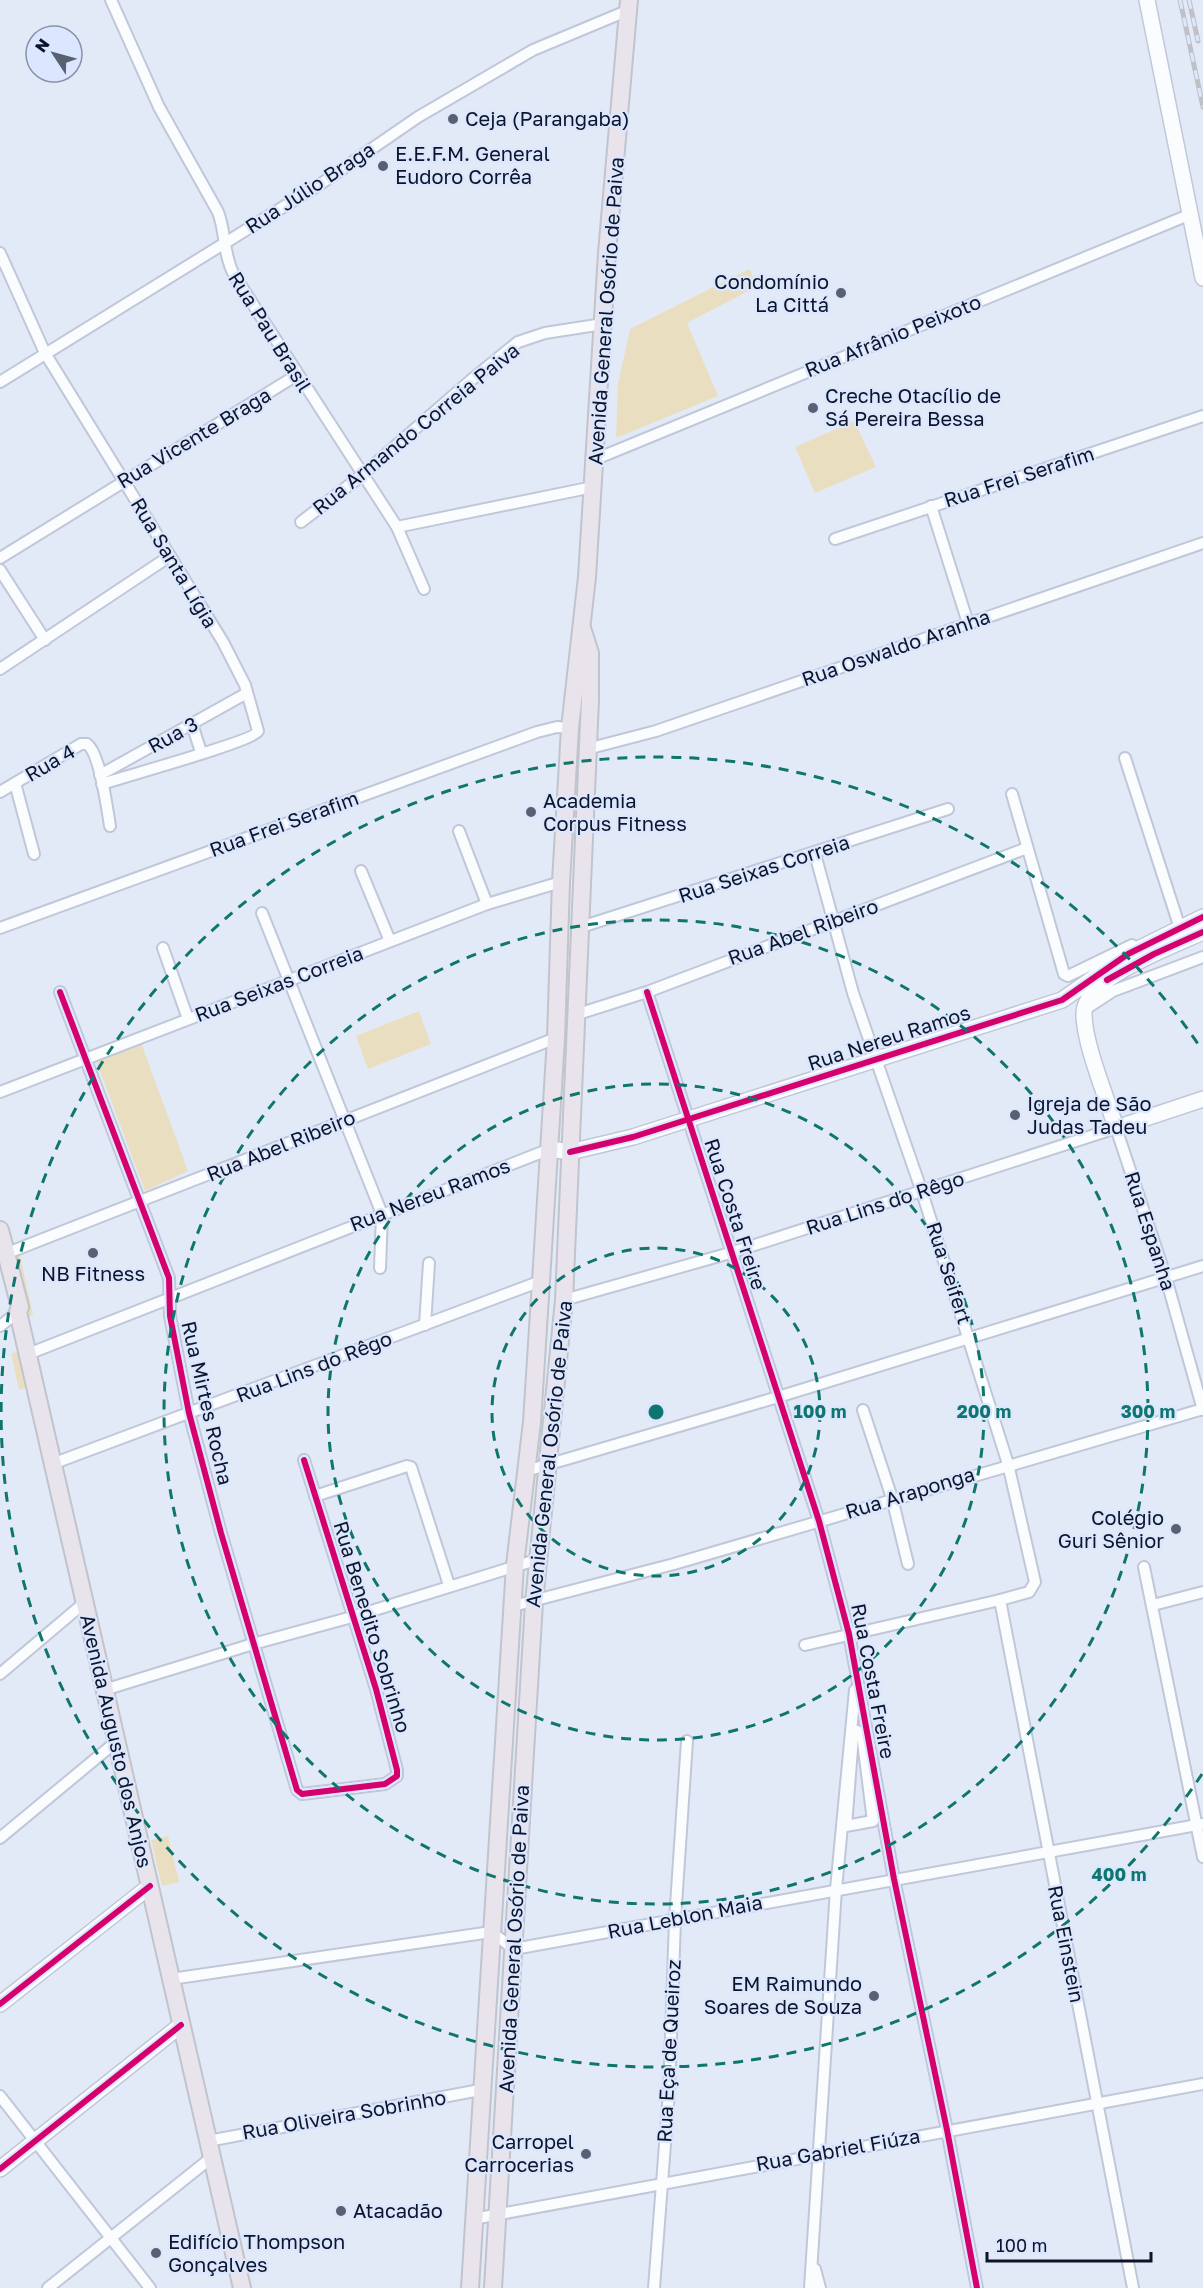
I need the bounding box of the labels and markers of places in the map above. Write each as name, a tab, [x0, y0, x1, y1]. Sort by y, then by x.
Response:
place label: Ceja (Parangaba)	[465, 106, 630, 130]
marker: Ceja (Parangaba)	[446, 112, 460, 126]
place label: E.E.F.M. General Eudoro Corrêa	[395, 141, 550, 188]
marker: E.E.F.M. General Eudoro Corrêa	[376, 159, 390, 173]
place label: Condomínio La Cittá	[714, 269, 829, 316]
marker: Condomínio La Cittá	[834, 286, 848, 300]
place label: Creche Otacílio de Sá Pereira Bessa	[825, 383, 1001, 430]
marker: Creche Otacílio de Sá Pereira Bessa	[806, 401, 820, 415]
place label: Academia Corpus Fitness	[543, 788, 687, 835]
marker: Academia Corpus Fitness	[524, 805, 538, 819]
place label: Igreja de São Judas Tadeu	[1027, 1091, 1151, 1138]
marker: Igreja de São Judas Tadeu	[1008, 1108, 1022, 1122]
marker: NB Fitness	[86, 1246, 100, 1260]
place label: NB Fitness	[41, 1261, 145, 1285]
centre of rings	[646, 1402, 666, 1422]
place label: Colégio Guri Sênior	[1058, 1505, 1164, 1552]
marker: Colégio Guri Sênior	[1169, 1522, 1183, 1536]
place label: EM Raimundo Soares de Souza	[704, 1971, 862, 2018]
marker: EM Raimundo Soares de Souza	[867, 1989, 881, 2003]
place label: Carropel Carrocerias	[464, 2129, 574, 2176]
marker: Carropel Carrocerias	[579, 2147, 593, 2161]
place label: Atacadão	[353, 2198, 443, 2222]
marker: Atacadão	[334, 2204, 348, 2218]
place label: Edifício Thompson Gonçalves	[168, 2229, 345, 2276]
marker: Edifício Thompson Gonçalves	[149, 2246, 163, 2260]

